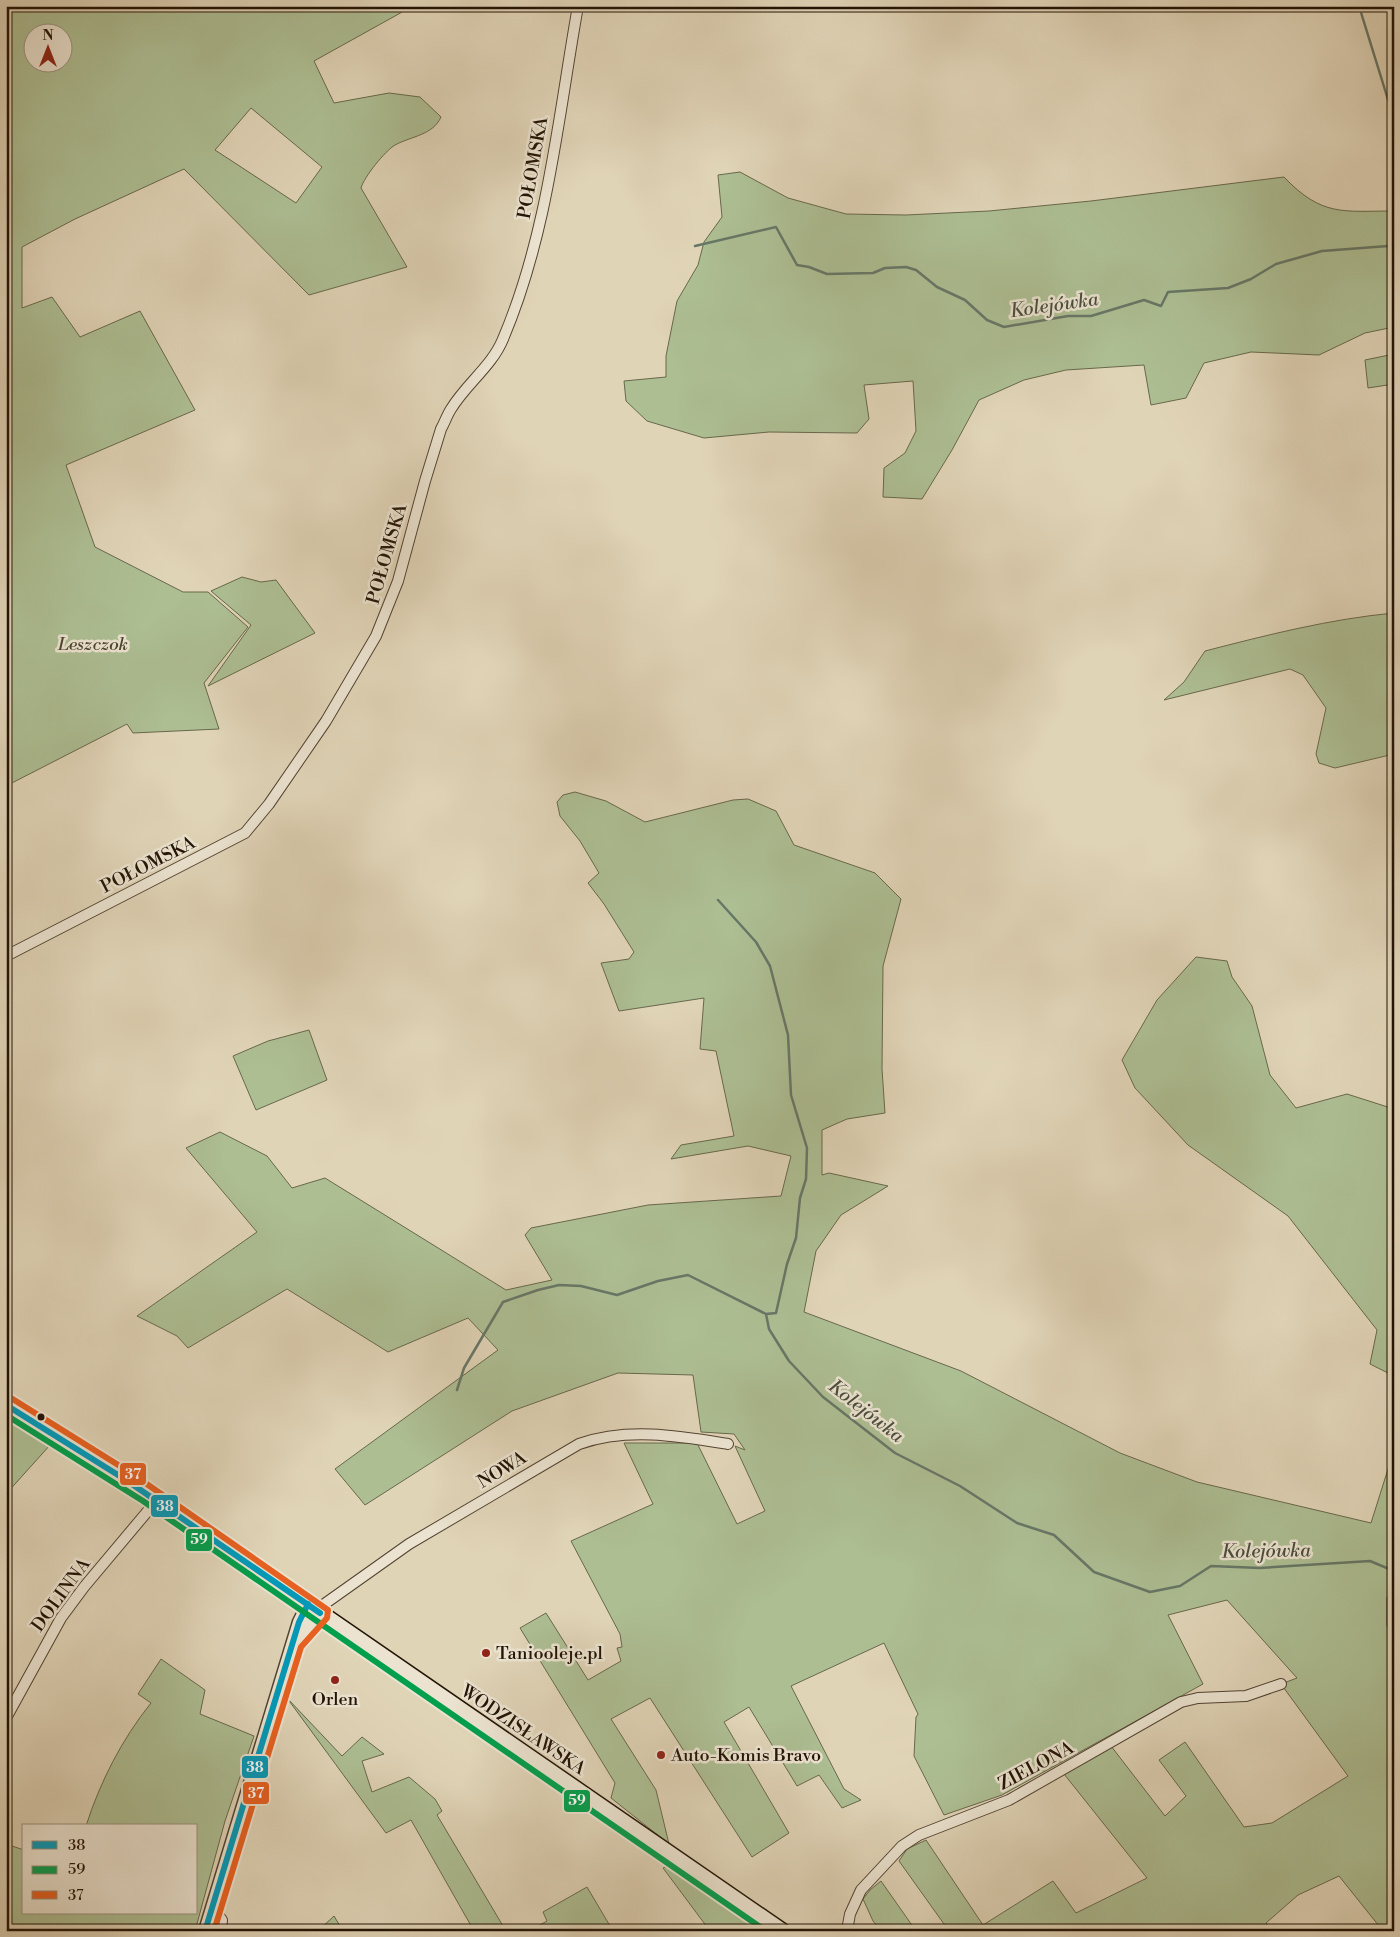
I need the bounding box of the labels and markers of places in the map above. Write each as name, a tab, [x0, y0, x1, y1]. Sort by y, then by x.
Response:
unlabelled marker	[36, 1412, 46, 1422]
place label: Taniooleje.pl	[496, 1642, 604, 1665]
marker: Taniooleje.pl	[480, 1647, 492, 1659]
marker: Orlen	[329, 1674, 341, 1686]
place label: Orlen	[312, 1688, 359, 1711]
place label: Auto-Komis Bravo	[670, 1744, 821, 1767]
marker: Auto-Komis Bravo	[655, 1749, 667, 1761]

